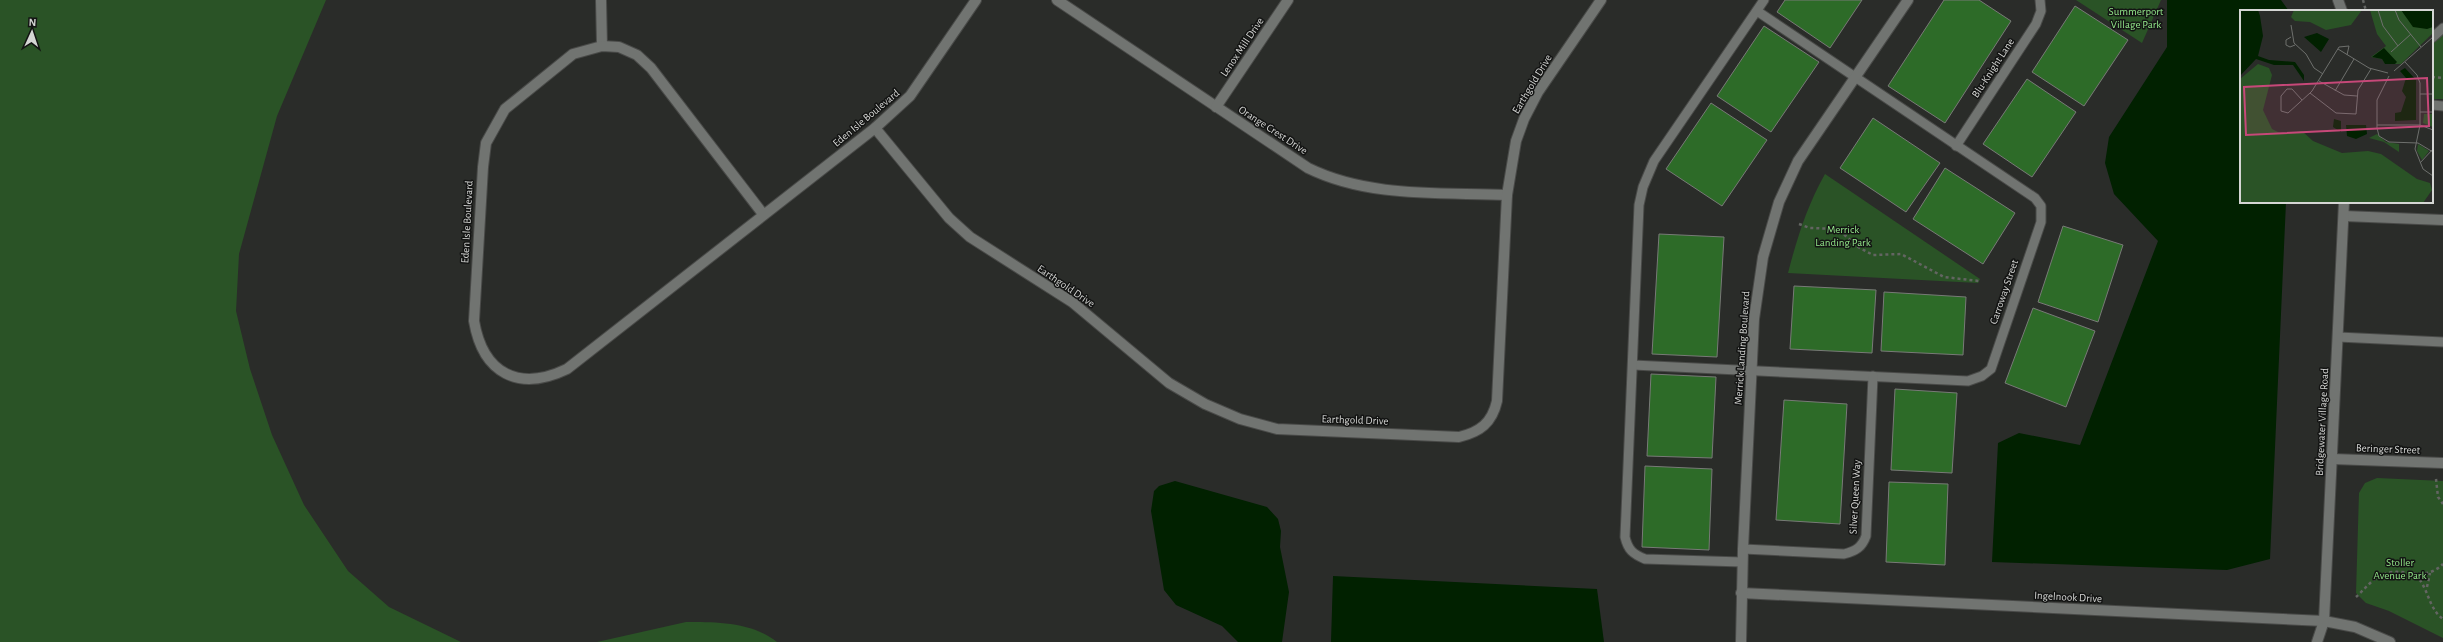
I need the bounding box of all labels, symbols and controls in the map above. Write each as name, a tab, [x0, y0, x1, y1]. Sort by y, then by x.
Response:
park label: Summerport Village Park	[2109, 6, 2164, 30]
inset map	[2240, 10, 2433, 203]
north arrow	[12, 12, 52, 52]
street label: Lenox Mill Drive	[1218, 16, 1266, 78]
text: N	[28, 17, 37, 28]
street label: Blu-Knight Lane	[1970, 36, 2016, 100]
street label: Earthgold Drive	[1510, 53, 1554, 115]
street label: Eden Isle Boulevard	[831, 87, 902, 149]
street label: Orange Crest Drive	[1237, 104, 1309, 156]
street label: Eden Isle Boulevard	[459, 180, 475, 264]
park label: Merrick Landing Park	[1815, 224, 1871, 248]
street label: Carroway Street	[1988, 258, 2020, 326]
street label: Earthgold Drive	[1035, 263, 1097, 309]
street label: Merrick Landing Boulevard	[1733, 290, 1751, 405]
street label: Bridgewater Village Road	[2314, 368, 2330, 476]
street label: Earthgold Drive	[1321, 413, 1389, 427]
street label: Beringer Street	[2356, 442, 2421, 456]
street label: Silver Queen Way	[1848, 459, 1862, 535]
park label: Stoller Avenue Park	[2374, 557, 2426, 581]
street label: Ingelnook Drive	[2034, 590, 2102, 604]

